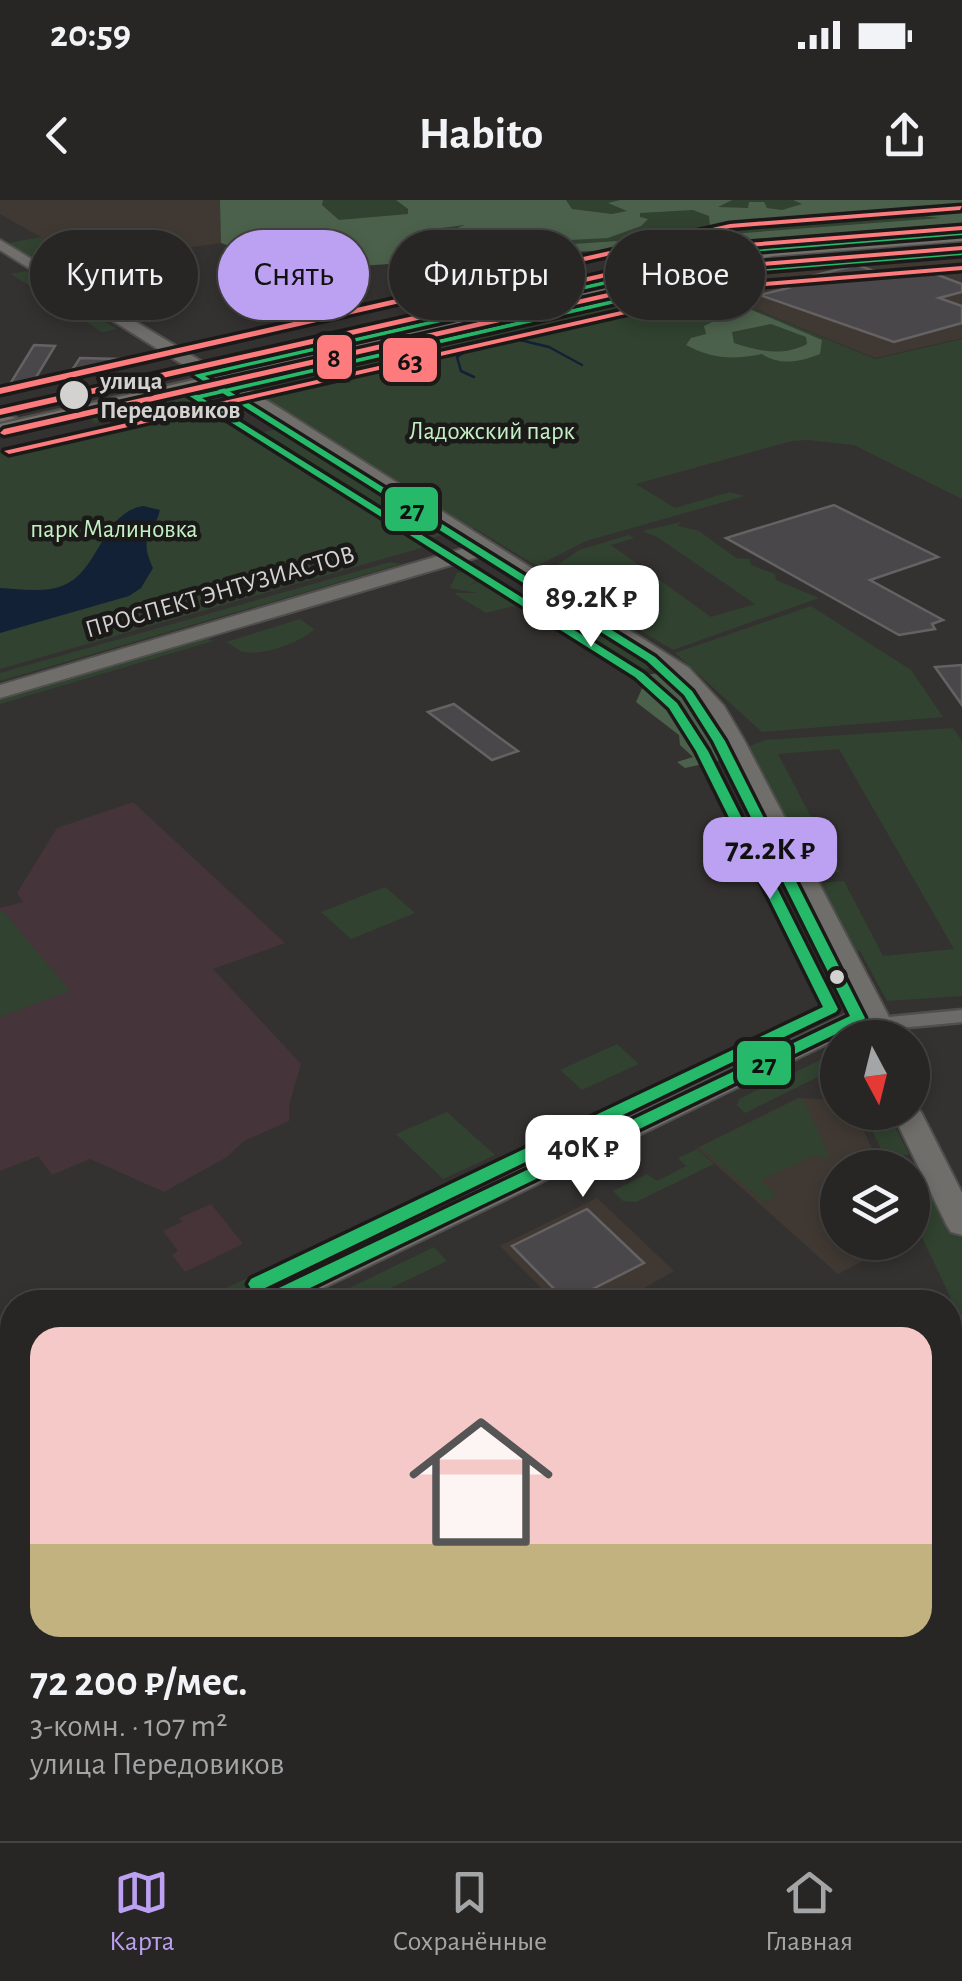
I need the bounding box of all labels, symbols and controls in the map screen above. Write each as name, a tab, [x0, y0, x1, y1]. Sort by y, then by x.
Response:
text: 20:59	[50, 16, 131, 54]
icon: back	[30, 108, 85, 163]
icon: share	[877, 108, 932, 163]
text: Habito	[419, 112, 543, 157]
chip: Купить	[30, 230, 198, 320]
chip: Снять	[218, 230, 369, 320]
chip: Фильтры	[389, 230, 585, 320]
chip: Новое	[605, 230, 765, 320]
line badge: 8	[315, 333, 354, 381]
line badge: 63	[381, 336, 439, 384]
text: 8	[327, 345, 341, 373]
text: 63	[397, 348, 423, 376]
place label: улица Передовиков	[99, 369, 240, 423]
marker: улица Передовиков	[57, 378, 91, 412]
park label: Ладожский парк	[409, 419, 576, 444]
line badge: 27	[383, 485, 440, 533]
text: 27	[399, 497, 425, 525]
park label: парк Малиновка	[30, 517, 198, 542]
street label: ПРОСПЕКТ ЭНТУЗИАСТОВ	[83, 542, 357, 642]
pin: 89.2K ₽	[499, 565, 683, 650]
text: 89.2K ₽	[545, 581, 637, 613]
pin: 72.2K ₽	[678, 817, 862, 902]
text: 72.2K ₽	[725, 833, 815, 865]
unlabelled marker	[827, 967, 847, 987]
north arrow	[820, 1020, 930, 1130]
map controls	[820, 1020, 930, 1260]
line badge: 27	[735, 1039, 793, 1087]
text: 27	[751, 1051, 777, 1079]
pin: 40K ₽	[513, 1115, 653, 1200]
text: 40K ₽	[547, 1131, 619, 1163]
button: layers	[820, 1150, 930, 1260]
icon: home	[391, 1392, 571, 1572]
text: 72 200 ₽/мес.	[30, 1661, 248, 1703]
text: 3-комн. · 107 m²	[30, 1710, 227, 1742]
text: улица Передовиков	[30, 1748, 284, 1780]
tab: Карта	[109, 1865, 175, 1959]
tab: Сохранённые	[392, 1865, 547, 1959]
tab: Главная	[765, 1865, 853, 1959]

